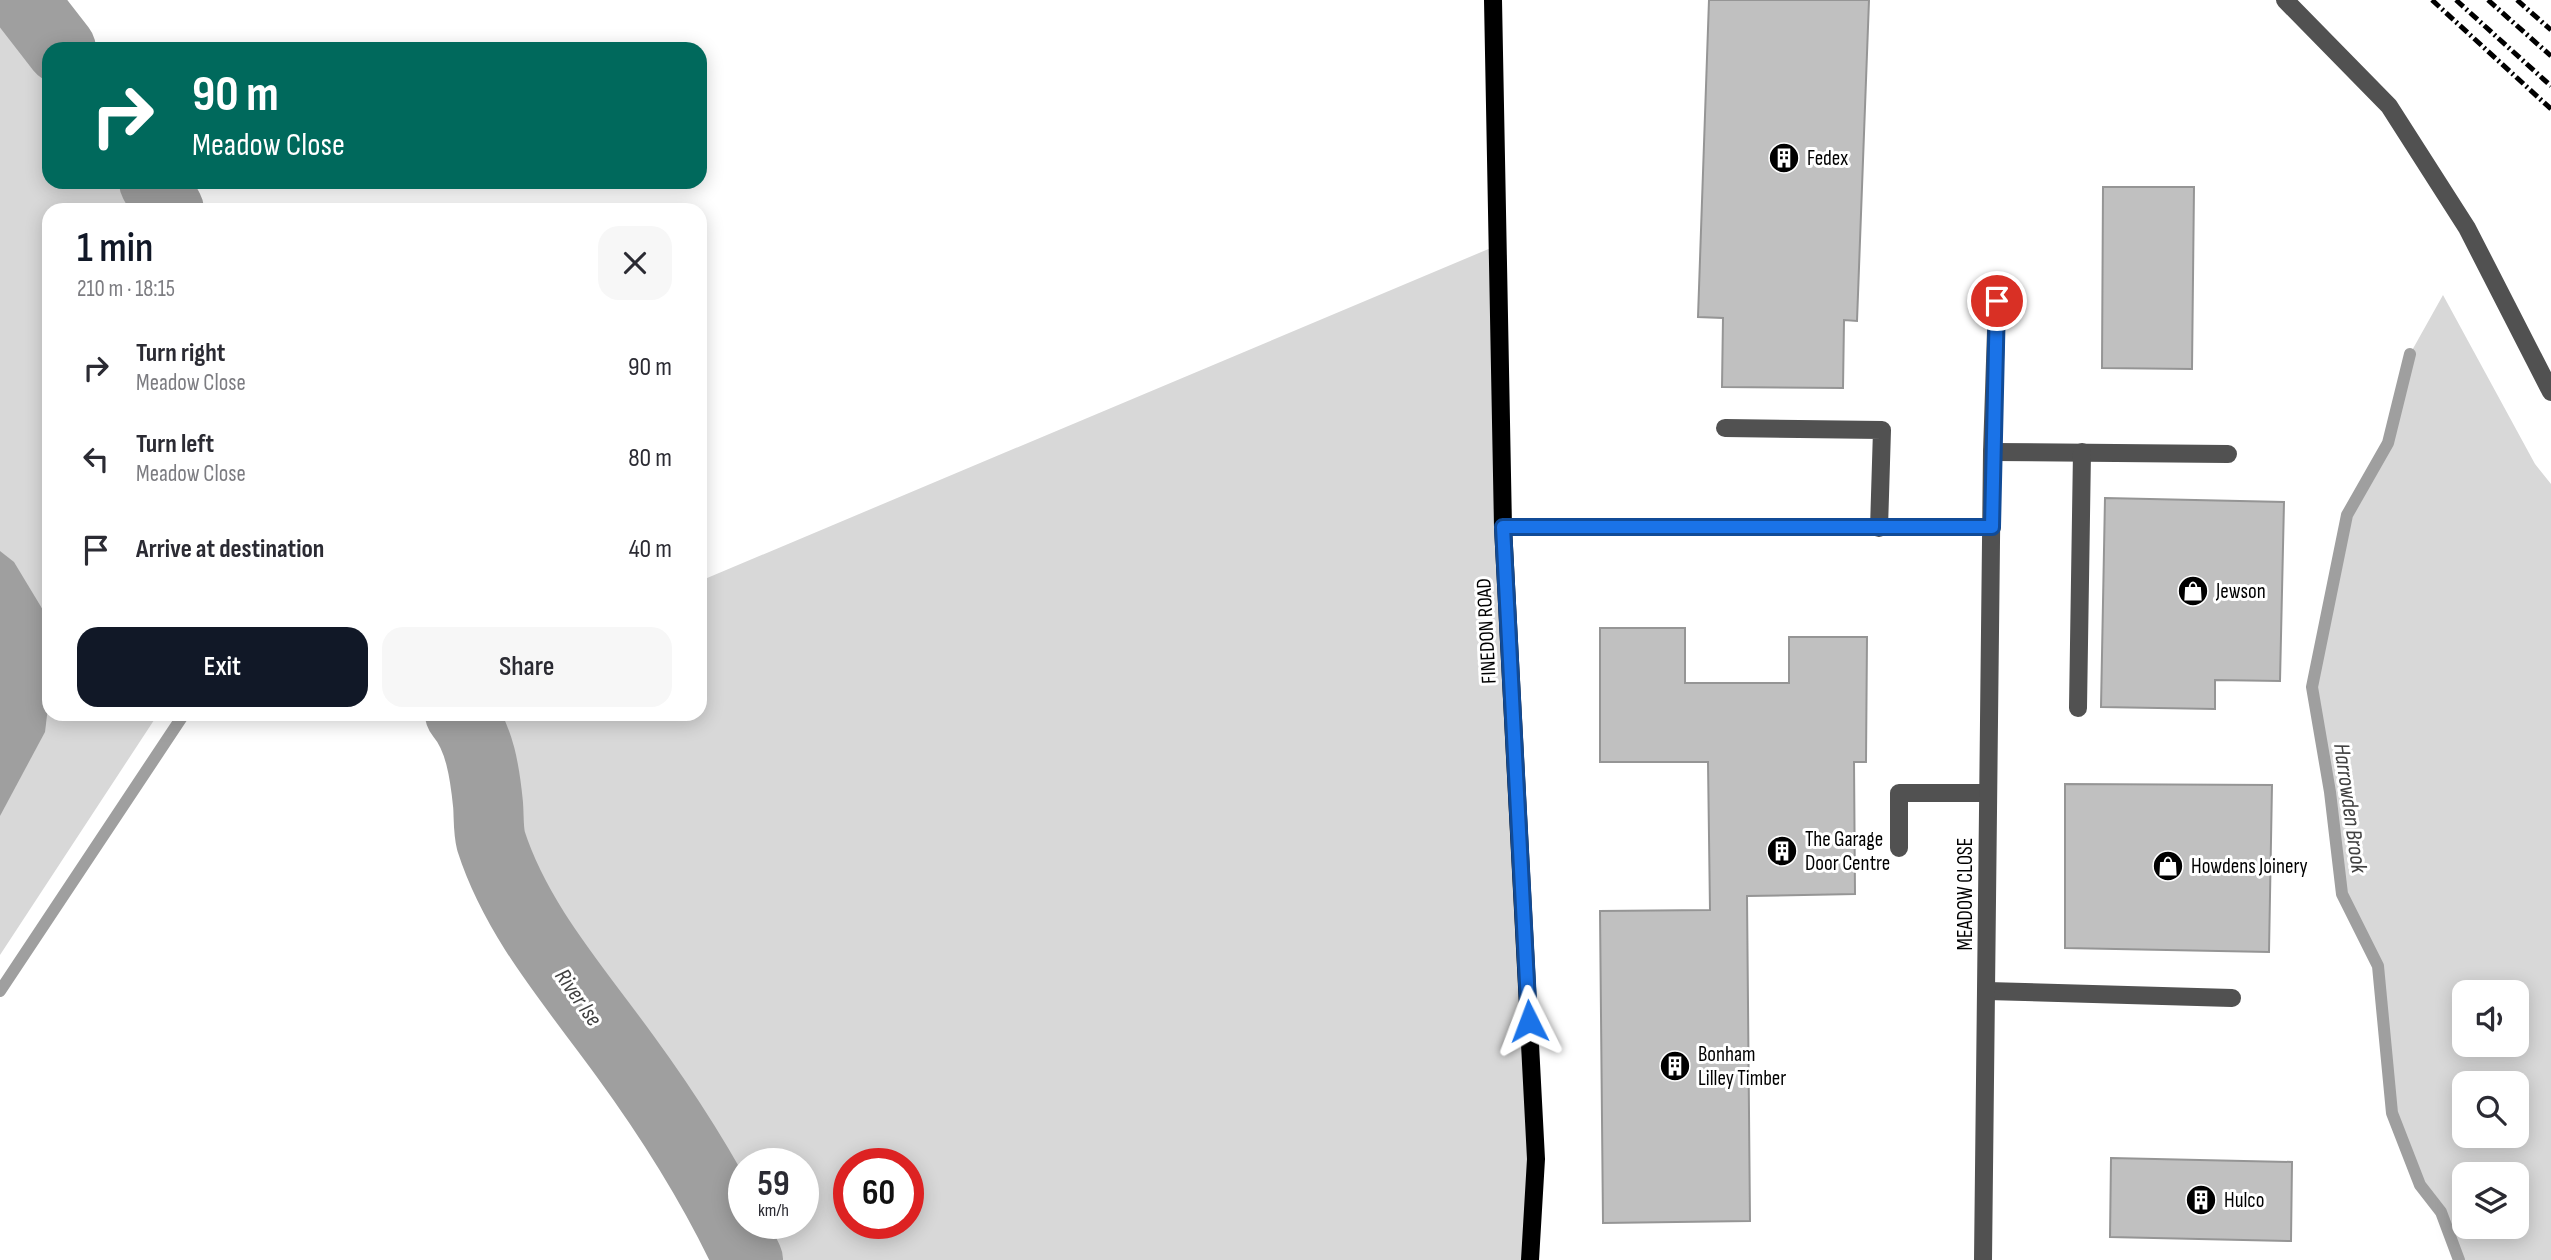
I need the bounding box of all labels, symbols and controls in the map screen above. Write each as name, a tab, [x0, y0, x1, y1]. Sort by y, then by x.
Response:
text: 90 m	[192, 66, 279, 125]
icon: right	[77, 70, 168, 161]
text: Meadow Close	[192, 126, 345, 165]
building icon: Fedex	[1767, 141, 1801, 175]
place label: Fedex	[1807, 146, 1848, 171]
text: 1 min	[77, 223, 153, 274]
button: close	[598, 226, 672, 300]
pin	[1967, 271, 2027, 331]
text: 210 m · 18:15	[77, 275, 175, 303]
icon: arrive	[1978, 282, 2016, 320]
text: Turn right	[136, 338, 225, 369]
icon: right	[77, 349, 115, 387]
text: 90 m	[628, 352, 672, 383]
text: Meadow Close	[136, 369, 246, 397]
text: Turn left	[136, 429, 214, 460]
icon: left	[77, 440, 115, 478]
text: 80 m	[628, 443, 672, 474]
text: Meadow Close	[136, 460, 246, 488]
icon: arrive	[77, 531, 115, 569]
text: Arrive at destination	[136, 534, 324, 565]
text: 40 m	[629, 534, 672, 565]
shop icon: Jewson	[2176, 574, 2210, 608]
street label: FINEDON ROAD	[1471, 578, 1502, 684]
place label: Jewson	[2215, 579, 2266, 604]
button: Exit	[77, 627, 368, 707]
button: Share	[382, 627, 672, 707]
water label: Harrowden Brook	[2327, 742, 2373, 876]
place label: The Garage Door Centre	[1805, 827, 1890, 876]
building icon: The Garage Door Centre	[1765, 834, 1799, 868]
street label: MEADOW CLOSE	[1953, 838, 1978, 950]
shop icon: Howdens Joinery	[2151, 849, 2185, 883]
place label: Howdens Joinery	[2191, 854, 2308, 879]
water label: River Ise	[548, 963, 608, 1032]
map controls	[2452, 980, 2529, 1239]
button: sound	[2452, 980, 2529, 1057]
position arrow	[1492, 984, 1566, 1058]
place label: Bonham Lilley Timber	[1698, 1042, 1786, 1091]
building icon: Bonham Lilley Timber	[1658, 1049, 1692, 1083]
button: search	[2452, 1071, 2529, 1148]
speed limit sign: 60	[833, 1148, 924, 1239]
button: layers	[2452, 1162, 2529, 1239]
text: 59	[758, 1163, 789, 1206]
building icon: Hulco	[2184, 1183, 2218, 1217]
place label: Hulco	[2224, 1188, 2264, 1213]
text: km/h	[758, 1200, 789, 1221]

